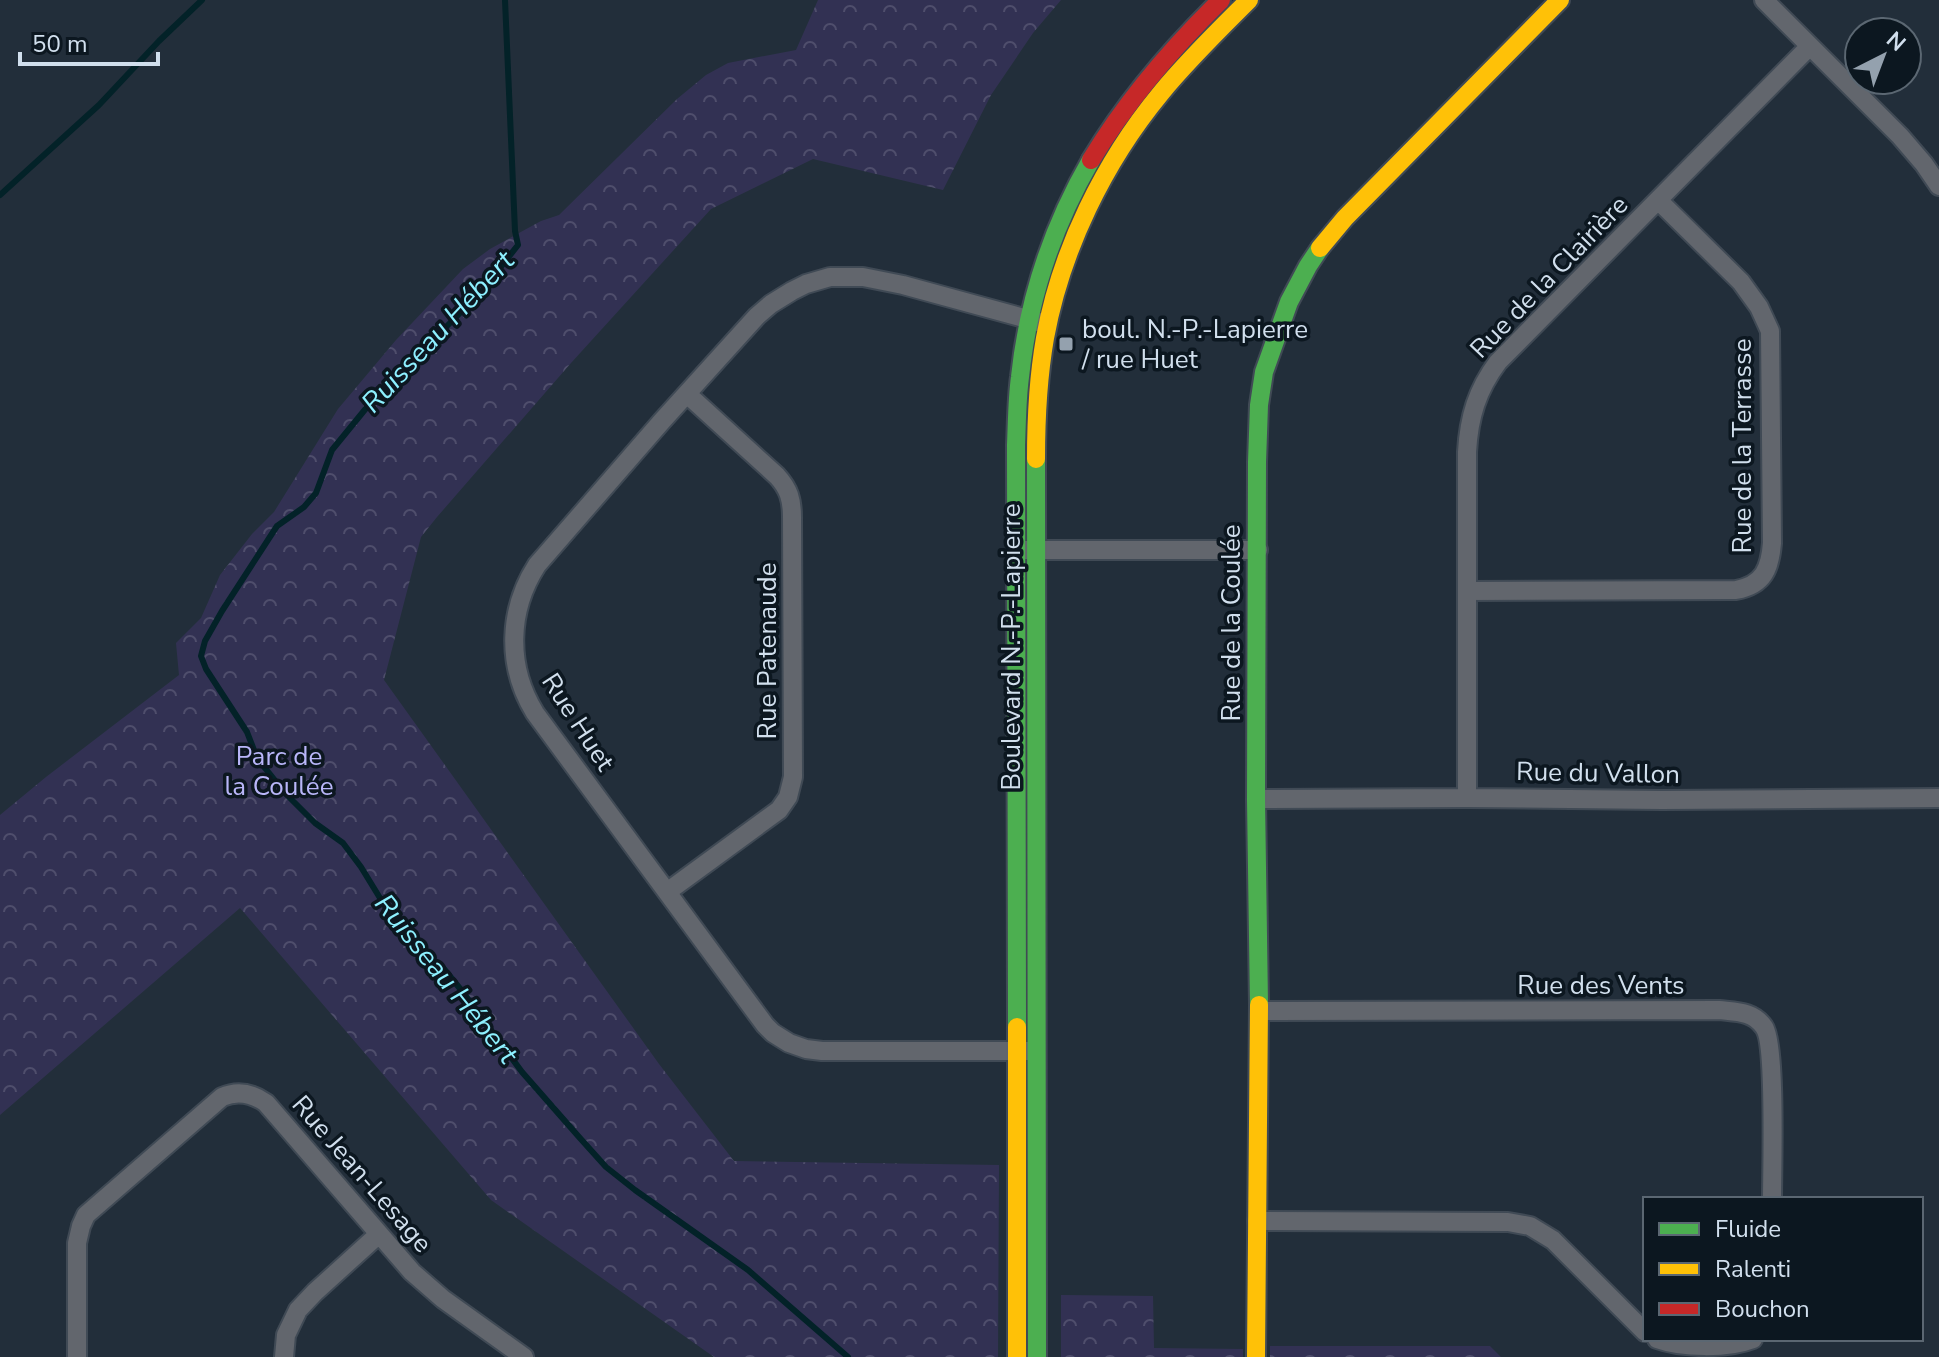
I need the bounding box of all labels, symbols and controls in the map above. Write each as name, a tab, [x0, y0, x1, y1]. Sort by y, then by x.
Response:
scale bar	[20, 16, 158, 66]
north arrow	[1843, 16, 1923, 96]
text: N	[1880, 25, 1912, 59]
text: 50 m	[32, 28, 88, 60]
street label: Rue de la Clairière	[1462, 188, 1636, 366]
water label: Ruisseau Hébert	[353, 242, 524, 421]
place label: boul. N.-P.-Lapierre / rue Huet	[1081, 312, 1308, 377]
marker: boul. N.-P.-Lapierre / rue Huet	[1057, 335, 1075, 353]
street label: Rue de la Terrasse	[1725, 339, 1760, 553]
street label: Boulevard N.-P.-Lapierre	[994, 503, 1029, 791]
street label: Rue de la Coulée	[1214, 524, 1249, 722]
street label: Rue Patenaude	[750, 562, 785, 740]
street label: Rue Huet	[533, 666, 623, 778]
park label: Parc de la Coulée	[224, 739, 334, 804]
street label: Rue du Vallon	[1516, 754, 1680, 792]
water label: Ruisseau Hébert	[366, 886, 527, 1073]
street label: Rue des Vents	[1517, 968, 1685, 1003]
street label: Rue Jean-Lesage	[284, 1088, 440, 1260]
legend	[1643, 1197, 1923, 1341]
text: Fluide	[1715, 1213, 1781, 1245]
text: Ralenti	[1715, 1253, 1791, 1285]
text: Bouchon	[1715, 1293, 1810, 1325]

